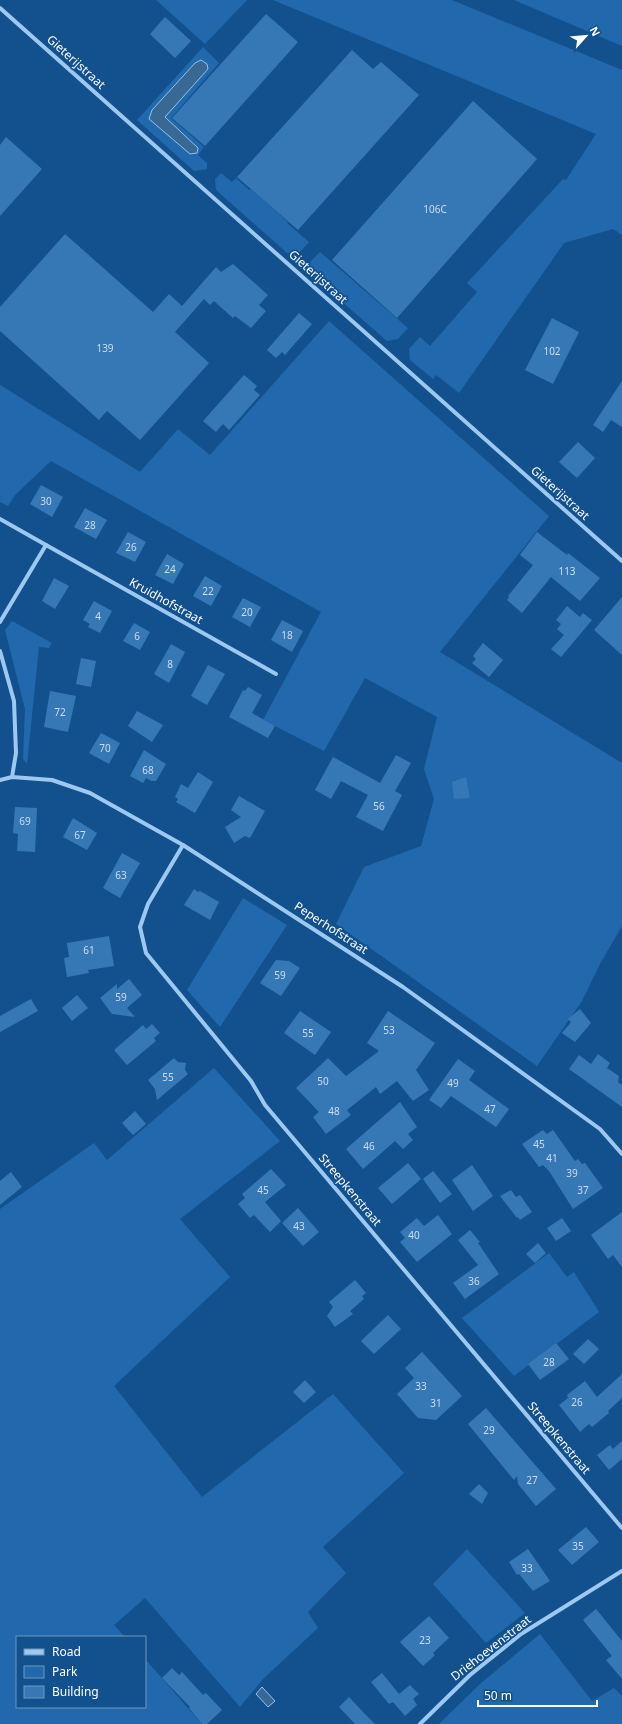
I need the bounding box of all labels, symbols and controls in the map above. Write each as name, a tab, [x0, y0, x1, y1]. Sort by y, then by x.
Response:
north arrow	[566, 16, 606, 56]
text: N	[587, 24, 604, 39]
street label: Gieterijstraat	[43, 31, 110, 93]
house number: 106C	[423, 202, 447, 216]
street label: Gieterijstraat	[285, 246, 352, 308]
house number: 139	[96, 341, 114, 355]
house number: 102	[543, 344, 561, 358]
street label: Gieterijstraat	[527, 462, 594, 524]
house number: 30	[40, 494, 52, 508]
house number: 28	[84, 518, 96, 532]
house number: 26	[125, 540, 137, 554]
house number: 24	[164, 562, 176, 576]
house number: 113	[558, 564, 576, 578]
street label: Kruidhofstraat	[126, 573, 207, 628]
house number: 22	[202, 584, 214, 598]
house number: 20	[241, 605, 253, 619]
house number: 4	[95, 609, 101, 623]
house number: 18	[281, 628, 293, 642]
house number: 6	[134, 629, 140, 643]
house number: 8	[167, 657, 173, 671]
house number: 72	[54, 705, 66, 719]
house number: 70	[99, 741, 111, 755]
house number: 68	[142, 763, 154, 777]
house number: 56	[373, 799, 385, 813]
house number: 69	[19, 814, 31, 828]
house number: 67	[74, 828, 86, 842]
house number: 63	[115, 868, 127, 882]
street label: Peperhofstraat	[291, 897, 372, 958]
house number: 61	[83, 943, 95, 957]
house number: 59	[274, 968, 286, 982]
house number: 59	[115, 990, 127, 1004]
house number: 53	[383, 1023, 395, 1037]
house number: 55	[302, 1026, 314, 1040]
house number: 55	[162, 1070, 174, 1084]
house number: 50	[317, 1074, 329, 1088]
house number: 49	[447, 1076, 459, 1090]
house number: 47	[484, 1102, 496, 1116]
house number: 48	[328, 1104, 340, 1118]
house number: 45	[533, 1137, 545, 1151]
house number: 46	[363, 1139, 375, 1153]
street label: Streepkenstraat	[315, 1150, 386, 1230]
house number: 41	[546, 1151, 558, 1165]
house number: 39	[566, 1166, 578, 1180]
house number: 45	[257, 1183, 269, 1197]
house number: 37	[577, 1183, 589, 1197]
house number: 43	[293, 1219, 305, 1233]
house number: 40	[408, 1228, 420, 1242]
house number: 36	[468, 1274, 480, 1288]
house number: 28	[543, 1355, 555, 1369]
house number: 33	[415, 1379, 427, 1393]
house number: 26	[571, 1395, 583, 1409]
house number: 31	[430, 1396, 442, 1410]
street label: Streepkenstraat	[524, 1398, 595, 1478]
house number: 29	[483, 1423, 495, 1437]
house number: 27	[526, 1473, 538, 1487]
house number: 35	[572, 1539, 584, 1553]
house number: 33	[521, 1561, 533, 1575]
street label: Driehoevenstraat	[447, 1610, 535, 1684]
house number: 23	[419, 1633, 431, 1647]
legend	[16, 1636, 146, 1708]
text: Road	[52, 1643, 81, 1660]
text: Park	[52, 1663, 78, 1680]
scale bar	[478, 1682, 597, 1708]
text: Building	[52, 1683, 99, 1700]
text: 50 m	[484, 1687, 512, 1704]

